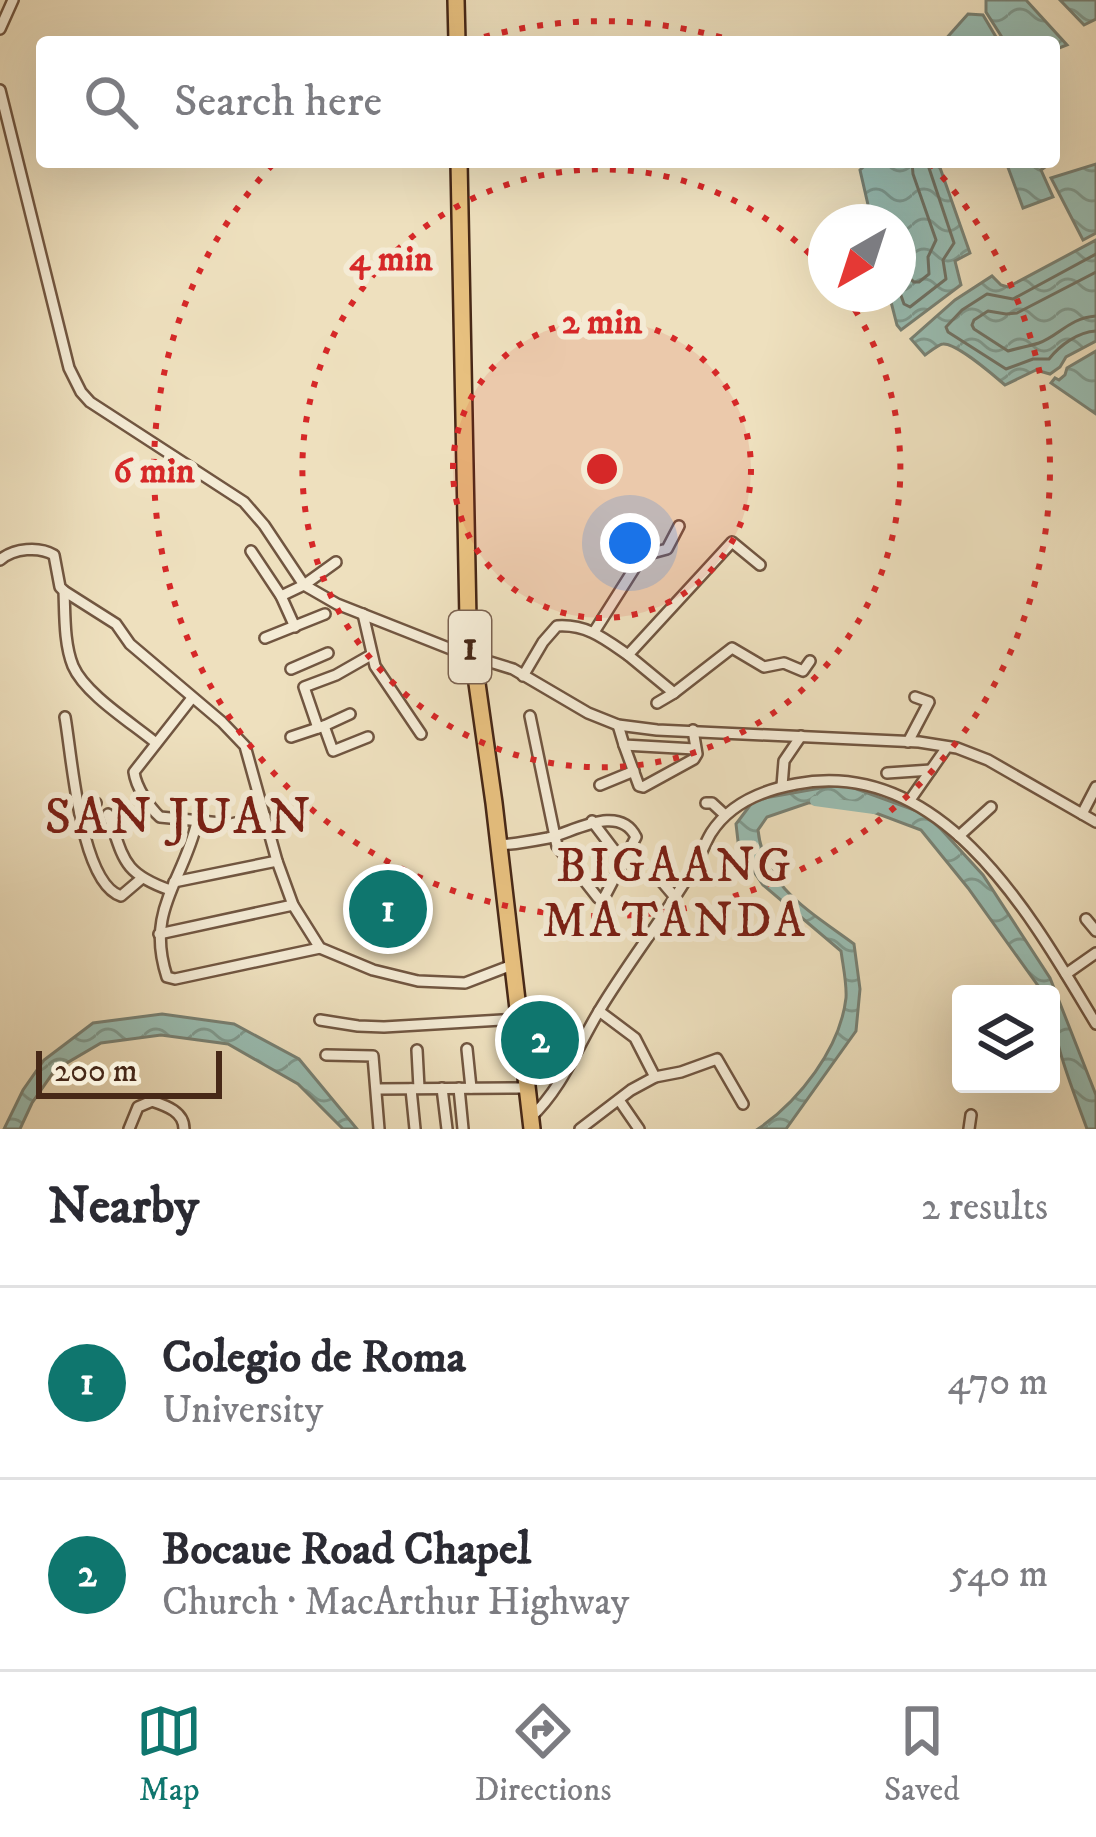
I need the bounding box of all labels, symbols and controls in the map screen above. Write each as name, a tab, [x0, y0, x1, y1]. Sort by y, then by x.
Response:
search box	[36, 36, 1060, 168]
icon: search	[78, 69, 144, 135]
text: Search here	[174, 74, 382, 130]
north arrow	[808, 204, 916, 312]
text: 4 min	[349, 237, 433, 282]
text: 2 min	[562, 300, 642, 345]
centre of rings	[581, 448, 623, 490]
text: 6 min	[113, 449, 195, 494]
your location	[600, 513, 660, 573]
road number: 1	[449, 611, 491, 683]
district label: SAN JUAN	[44, 786, 314, 850]
district label: BIGAANG MATANDA	[543, 837, 807, 952]
pin: 1	[349, 864, 427, 954]
map controls	[952, 985, 1060, 1093]
button: layers	[952, 985, 1060, 1093]
pin: 2	[501, 995, 579, 1085]
scale bar	[36, 1045, 222, 1098]
text: 200 m	[54, 1051, 138, 1092]
text: Nearby	[48, 1175, 199, 1239]
text: 2 results	[921, 1183, 1048, 1232]
text: Colegio de Roma	[162, 1330, 466, 1386]
text: 1	[80, 1358, 94, 1407]
text: 470 m	[948, 1358, 1048, 1407]
text: University	[162, 1386, 323, 1435]
text: Bocaue Road Chapel	[162, 1522, 531, 1578]
text: 2	[77, 1550, 97, 1599]
text: 540 m	[950, 1550, 1048, 1599]
text: Church · MacArthur Highway	[162, 1578, 629, 1627]
tab: Map	[136, 1698, 202, 1811]
tab: Directions	[475, 1698, 611, 1811]
tab: Saved	[884, 1698, 960, 1811]

